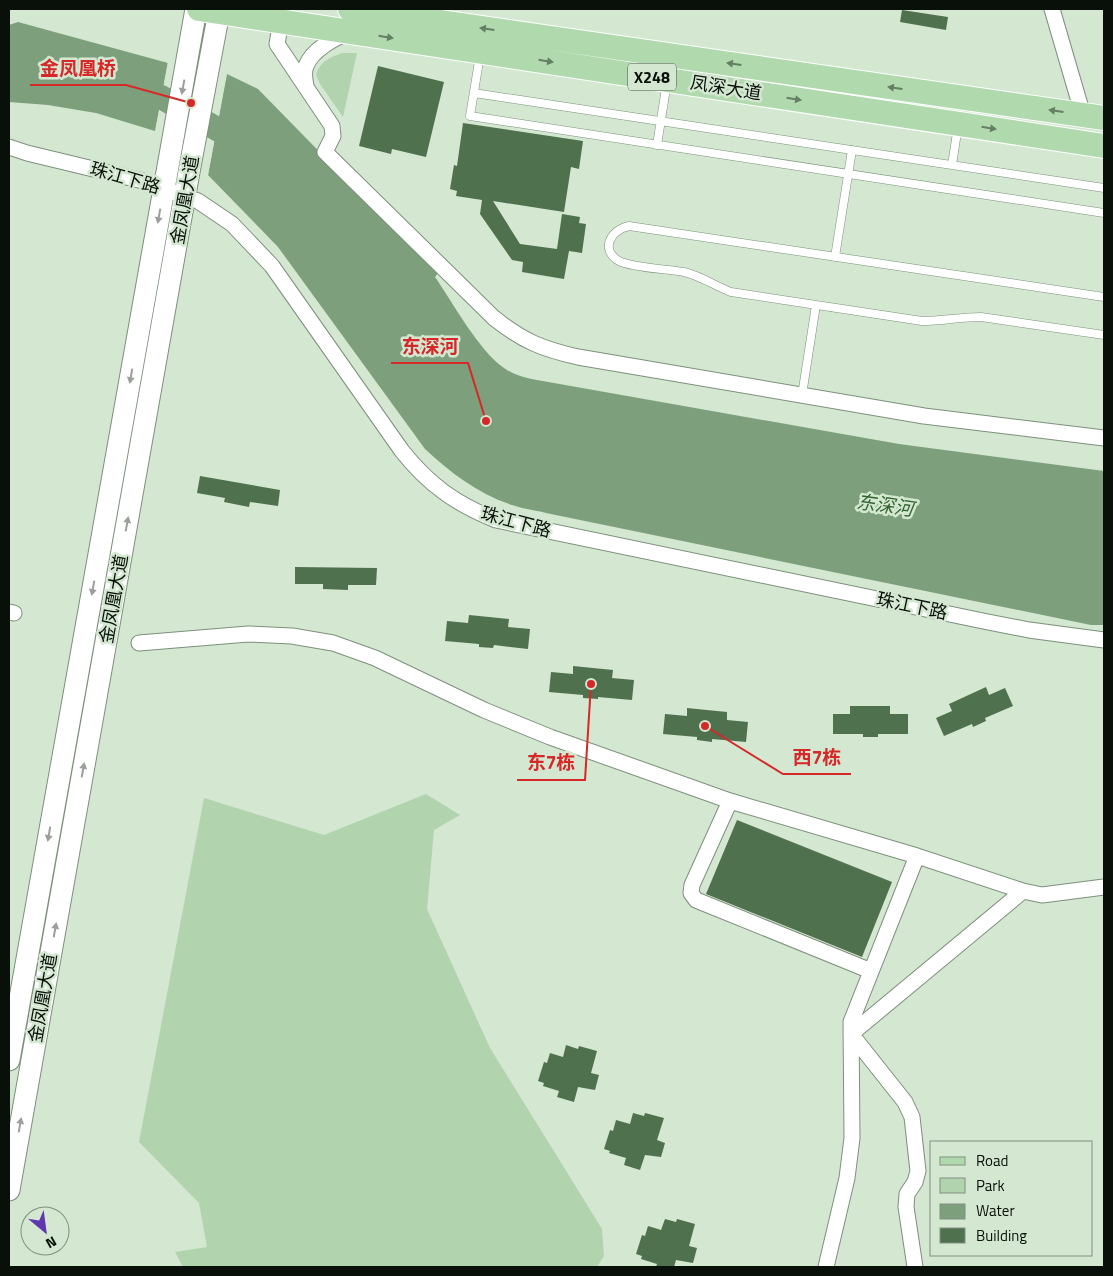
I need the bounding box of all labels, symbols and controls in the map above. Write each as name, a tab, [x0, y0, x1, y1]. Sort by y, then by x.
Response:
one-way arrow	[479, 24, 495, 32]
one-way arrow	[378, 33, 394, 41]
callout: 金凤凰桥	[30, 51, 126, 85]
text: 金凤凰桥	[40, 53, 116, 82]
one-way arrow	[539, 58, 555, 66]
one-way arrow	[726, 60, 742, 68]
road number: X248	[628, 64, 676, 90]
street label: 凤深大道	[688, 69, 764, 106]
one-way arrow	[178, 79, 186, 95]
one-way arrow	[887, 84, 903, 92]
one-way arrow	[786, 95, 802, 103]
one-way arrow	[1048, 107, 1064, 115]
one-way arrow	[981, 124, 997, 132]
street label: 金凤凰大道	[163, 153, 206, 247]
street label: 珠江下路	[87, 155, 163, 200]
one-way arrow	[155, 209, 163, 225]
callout: 东深河	[391, 329, 468, 363]
text: 东深河	[401, 331, 459, 360]
one-way arrow	[126, 369, 134, 385]
water label: 东深河	[855, 486, 919, 523]
street label: 珠江下路	[478, 499, 554, 544]
one-way arrow	[124, 516, 132, 532]
street label: 金凤凰大道	[92, 552, 135, 646]
one-way arrow	[89, 580, 97, 595]
street label: 珠江下路	[874, 585, 950, 626]
callout: 西7栋	[783, 740, 851, 774]
text: 西7栋	[793, 742, 841, 771]
callout: 东7栋	[517, 746, 585, 780]
text: 东7栋	[527, 747, 575, 776]
one-way arrow	[80, 762, 88, 778]
one-way arrow	[45, 826, 53, 842]
one-way arrow	[51, 923, 59, 938]
street label: 金凤凰大道	[21, 951, 64, 1045]
one-way arrow	[17, 1116, 25, 1132]
legend	[930, 1141, 1093, 1256]
text: Road	[976, 1149, 1008, 1172]
text: Park	[976, 1174, 1005, 1197]
text: Water	[976, 1199, 1015, 1222]
north arrow	[20, 1206, 70, 1256]
text: Building	[976, 1224, 1027, 1247]
text: N	[42, 1231, 61, 1254]

